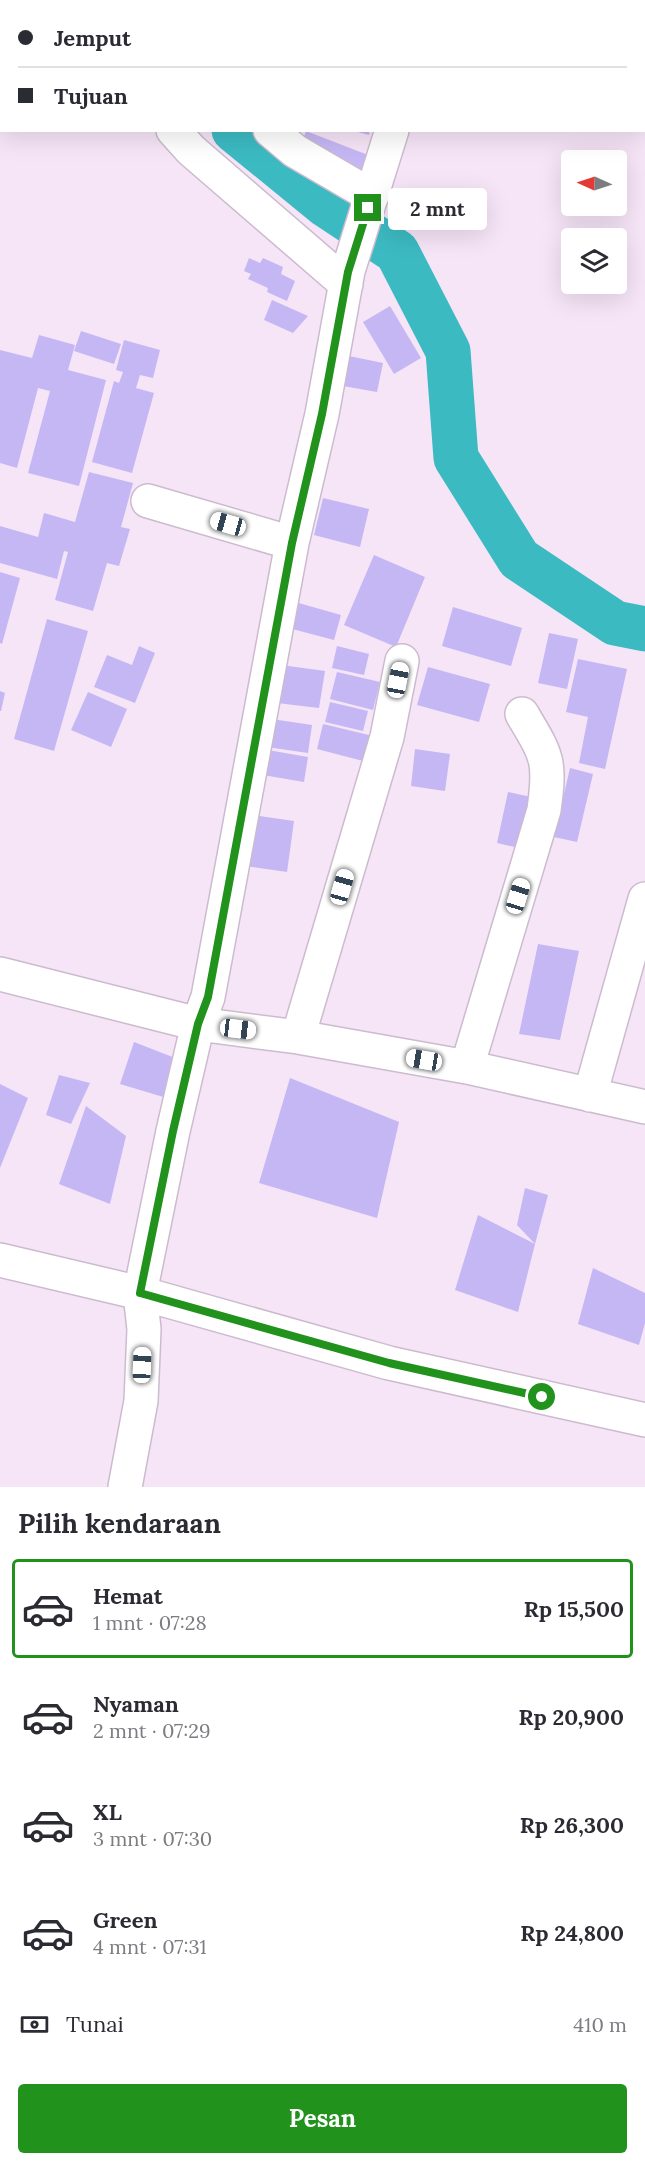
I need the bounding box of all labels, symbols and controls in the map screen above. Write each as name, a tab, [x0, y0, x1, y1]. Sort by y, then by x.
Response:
text: Jemput	[54, 24, 131, 52]
text: Tujuan	[54, 82, 128, 110]
north arrow	[561, 150, 627, 216]
map controls	[561, 150, 627, 294]
callout: 2 mnt	[389, 187, 488, 229]
route end	[354, 194, 381, 221]
text: 2 mnt	[410, 196, 465, 221]
button: layers	[561, 228, 627, 294]
car	[208, 510, 248, 538]
car	[386, 661, 410, 699]
car	[328, 867, 356, 907]
car	[504, 876, 532, 916]
car	[219, 1018, 257, 1040]
car	[405, 1048, 443, 1072]
car	[132, 1347, 152, 1383]
route start	[528, 1383, 555, 1410]
text: Pilih kendaraan	[18, 1506, 221, 1540]
icon: car	[21, 1582, 75, 1636]
text: Hemat	[93, 1582, 163, 1610]
text: Rp 15,500	[524, 1595, 624, 1623]
text: 1 mnt · 07:28	[93, 1610, 207, 1635]
icon: car	[21, 1690, 75, 1744]
text: Nyaman	[93, 1690, 179, 1718]
text: Rp 20,900	[519, 1703, 624, 1731]
text: 2 mnt · 07:29	[93, 1718, 211, 1743]
icon: car	[21, 1798, 75, 1852]
text: XL	[93, 1798, 122, 1826]
text: Rp 26,300	[520, 1811, 624, 1839]
text: 3 mnt · 07:30	[93, 1826, 212, 1851]
icon: car	[21, 1906, 75, 1960]
text: Green	[93, 1906, 158, 1934]
text: Rp 24,800	[520, 1919, 624, 1947]
text: 4 mnt · 07:31	[93, 1934, 207, 1959]
icon: cash	[18, 2008, 51, 2041]
text: Tunai	[66, 2010, 124, 2038]
text: 410 m	[573, 2012, 627, 2037]
button: Pesan	[18, 2084, 627, 2153]

